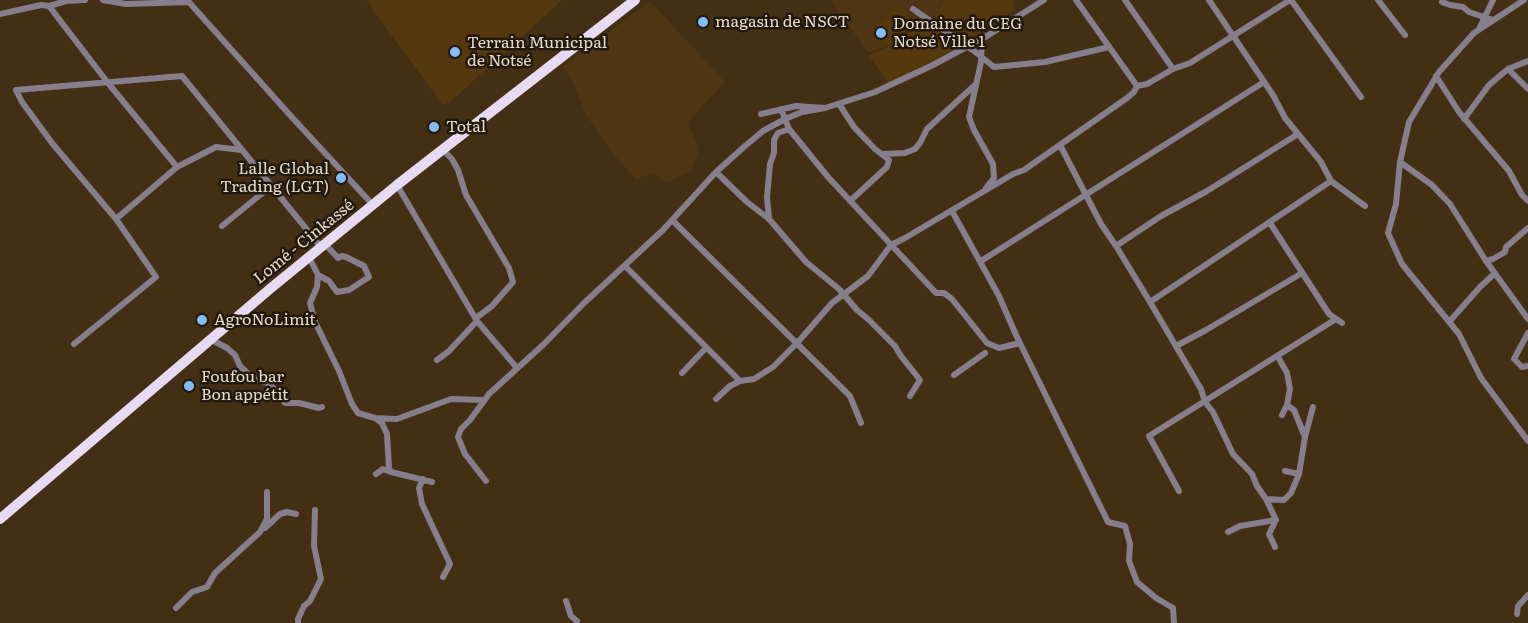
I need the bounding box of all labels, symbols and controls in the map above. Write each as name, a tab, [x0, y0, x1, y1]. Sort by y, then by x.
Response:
place label: magasin de NSCT	[715, 12, 849, 32]
place label: Domaine du CEG Notsé Ville 1	[893, 14, 1022, 52]
marker: magasin de NSCT	[696, 15, 710, 29]
marker: Domaine du CEG Notsé Ville 1	[874, 26, 888, 40]
place label: Terrain Municipal de Notsé	[467, 33, 607, 71]
marker: Terrain Municipal de Notsé	[448, 45, 462, 59]
place label: Total	[446, 117, 486, 137]
marker: Total	[427, 120, 441, 134]
place label: Lalle Global Trading (LGT)	[220, 159, 329, 197]
marker: Lalle Global Trading (LGT)	[334, 171, 348, 185]
street label: Lomé - Cinkassé	[250, 196, 358, 288]
place label: AgroNoLimit	[214, 310, 316, 330]
marker: AgroNoLimit	[195, 313, 209, 327]
place label: Foufou bar Bon appétit	[201, 367, 288, 405]
marker: Foufou bar Bon appétit	[182, 379, 196, 393]

